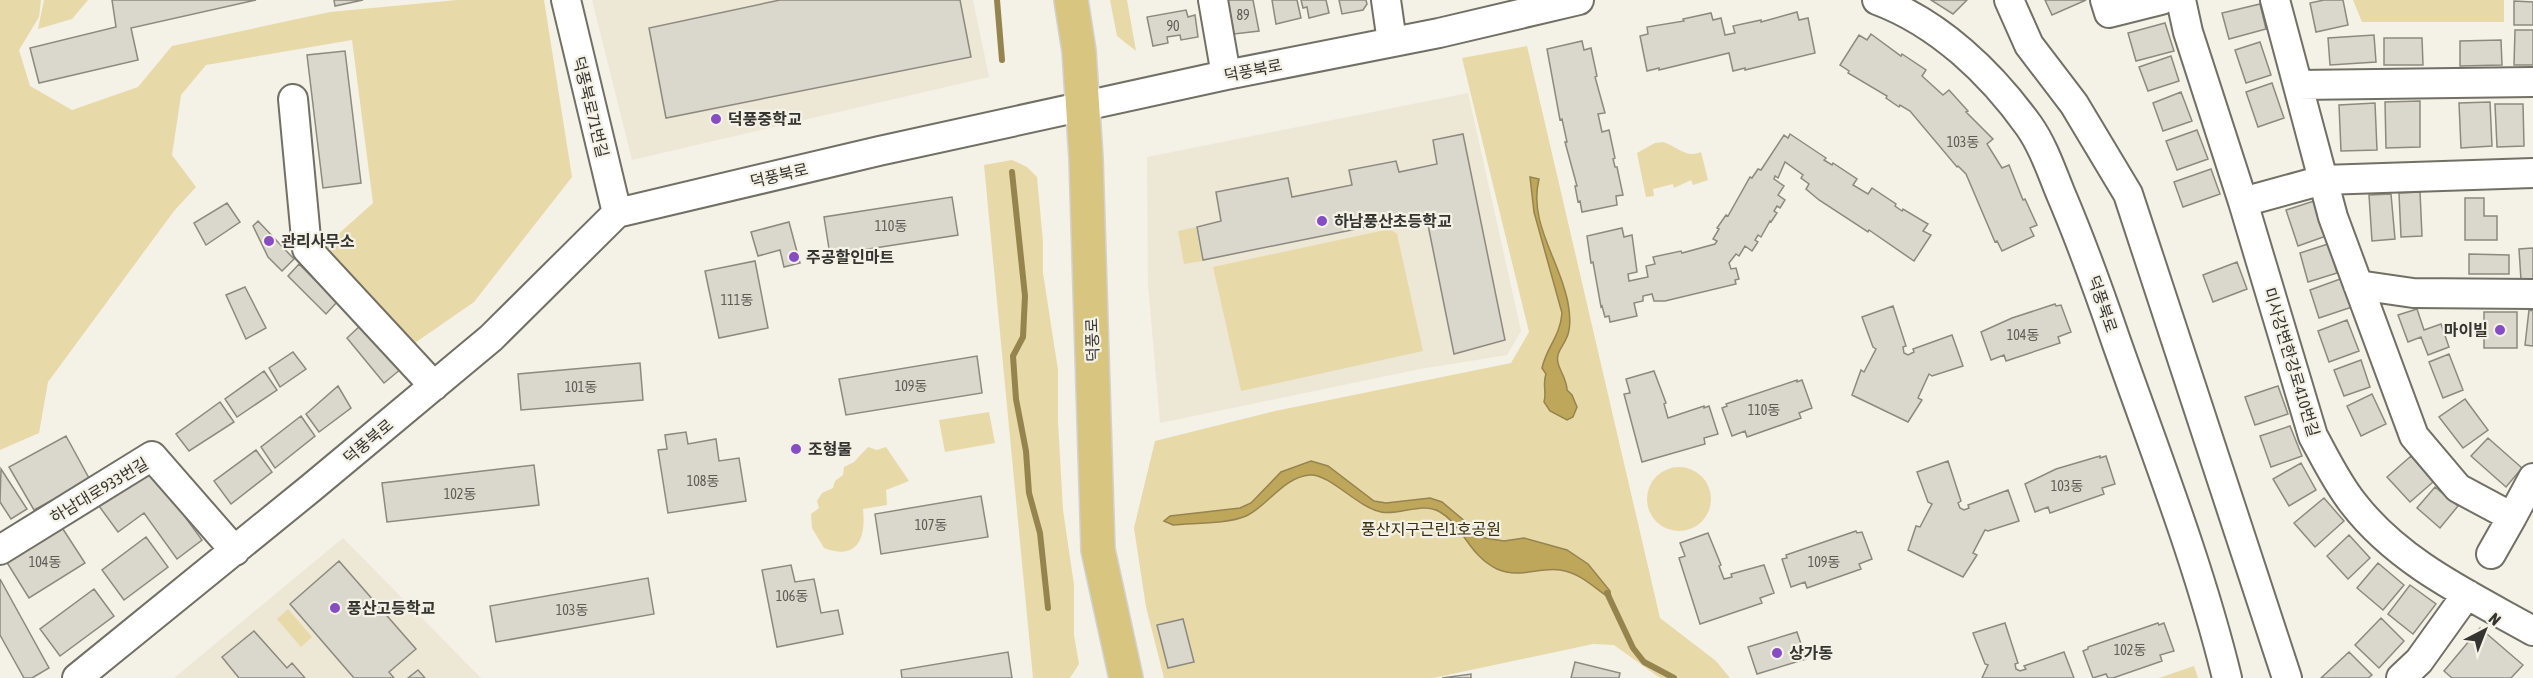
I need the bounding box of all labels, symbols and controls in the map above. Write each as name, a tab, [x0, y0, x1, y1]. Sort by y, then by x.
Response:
house number: 89	[1236, 7, 1250, 23]
house number: 90	[1166, 18, 1180, 34]
street label: 덕풍북로71번길	[570, 55, 612, 159]
street label: 덕풍북로	[1222, 55, 1284, 84]
place label: 덕풍중학교	[728, 110, 802, 128]
marker: 덕풍중학교	[709, 112, 723, 126]
house number: 103동	[1947, 134, 1979, 150]
street label: 덕풍북로	[748, 160, 810, 190]
place label: 하남풍산초등학교	[1334, 212, 1452, 230]
marker: 하남풍산초등학교	[1315, 214, 1329, 228]
house number: 110동	[875, 218, 907, 234]
place label: 관리사무소	[281, 232, 355, 250]
marker: 관리사무소	[262, 234, 276, 248]
place label: 주공할인마트	[806, 248, 895, 266]
marker: 주공할인마트	[787, 250, 801, 264]
street label: 덕풍북로	[2085, 273, 2121, 335]
street label: 미사강변한강로410번길	[2261, 285, 2323, 439]
house number: 111동	[721, 292, 753, 308]
street label: 덕풍로	[1082, 317, 1102, 362]
place label: 마이빌	[2444, 321, 2488, 339]
marker: 마이빌	[2493, 323, 2507, 337]
house number: 104동	[2007, 327, 2039, 343]
house number: 109동	[895, 378, 927, 394]
house number: 101동	[565, 379, 597, 395]
house number: 110동	[1748, 402, 1780, 418]
street label: 덕풍북로	[340, 415, 397, 467]
place label: 조형물	[808, 440, 852, 458]
marker: 조형물	[789, 442, 803, 456]
street label: 하남대로933번길	[47, 454, 151, 526]
house number: 108동	[687, 473, 719, 489]
house number: 103동	[2051, 478, 2083, 494]
house number: 102동	[444, 486, 476, 502]
house number: 107동	[915, 517, 947, 533]
park label: 풍산지구근린1호공원	[1361, 520, 1501, 538]
house number: 104동	[29, 554, 61, 570]
house number: 109동	[1808, 554, 1840, 570]
house number: 106동	[776, 588, 808, 604]
place label: 풍산고등학교	[347, 599, 436, 617]
north arrow	[2455, 600, 2515, 660]
marker: 풍산고등학교	[328, 601, 342, 615]
house number: 103동	[556, 602, 588, 618]
text: N	[2486, 609, 2505, 629]
house number: 102동	[2114, 642, 2146, 658]
place label: 상가동	[1789, 644, 1833, 662]
marker: 상가동	[1770, 646, 1784, 660]

